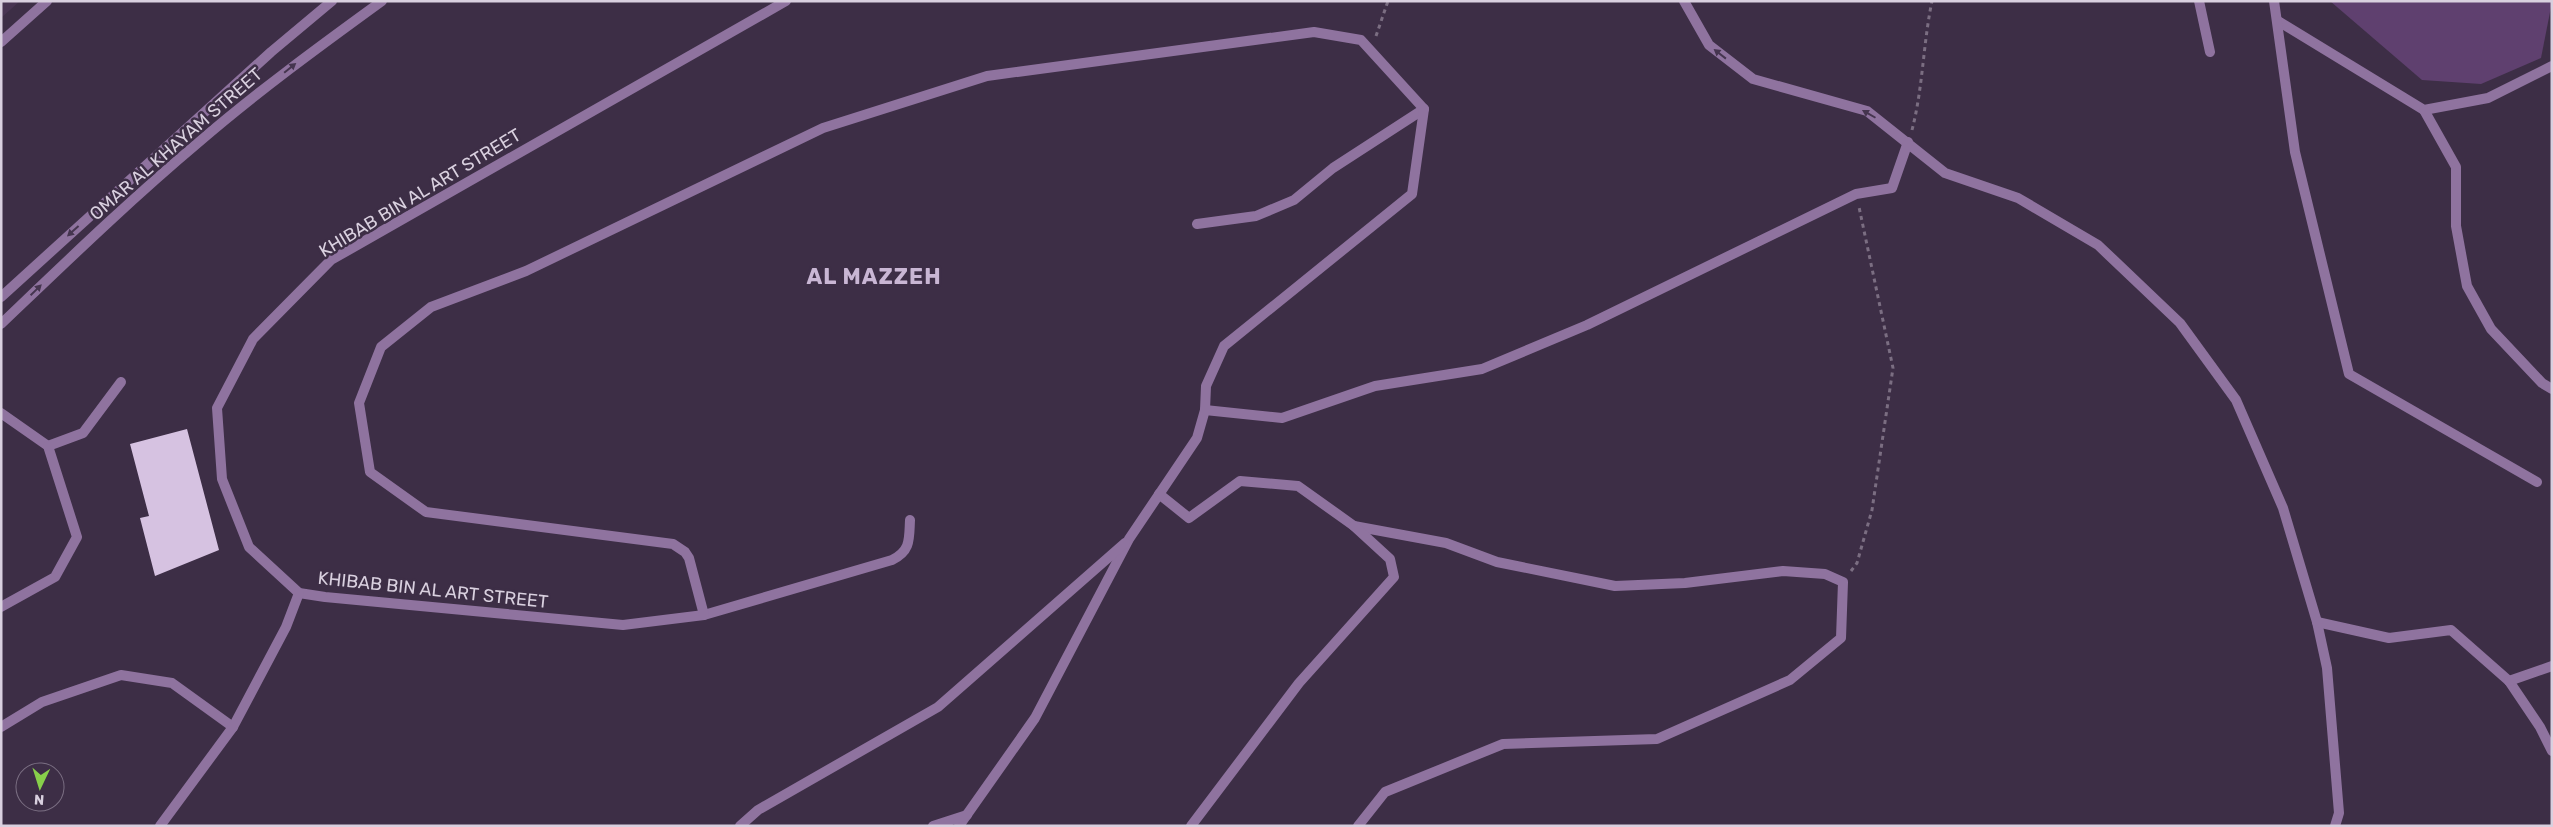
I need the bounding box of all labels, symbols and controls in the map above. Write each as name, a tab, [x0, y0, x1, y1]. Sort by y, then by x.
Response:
one-way arrow	[1713, 49, 1727, 59]
street label: OMAR AL KHAYAM STREET	[85, 63, 267, 225]
one-way arrow	[283, 63, 296, 74]
one-way arrow	[1862, 109, 1875, 118]
street label: KHIBAB BIN AL ART STREET	[315, 124, 525, 262]
one-way arrow	[66, 226, 79, 237]
district label: AL MAZZEH	[806, 263, 942, 290]
one-way arrow	[30, 284, 42, 296]
street label: KHIBAB BIN AL ART STREET	[317, 567, 549, 613]
north arrow	[15, 762, 65, 812]
text: N	[34, 791, 45, 808]

